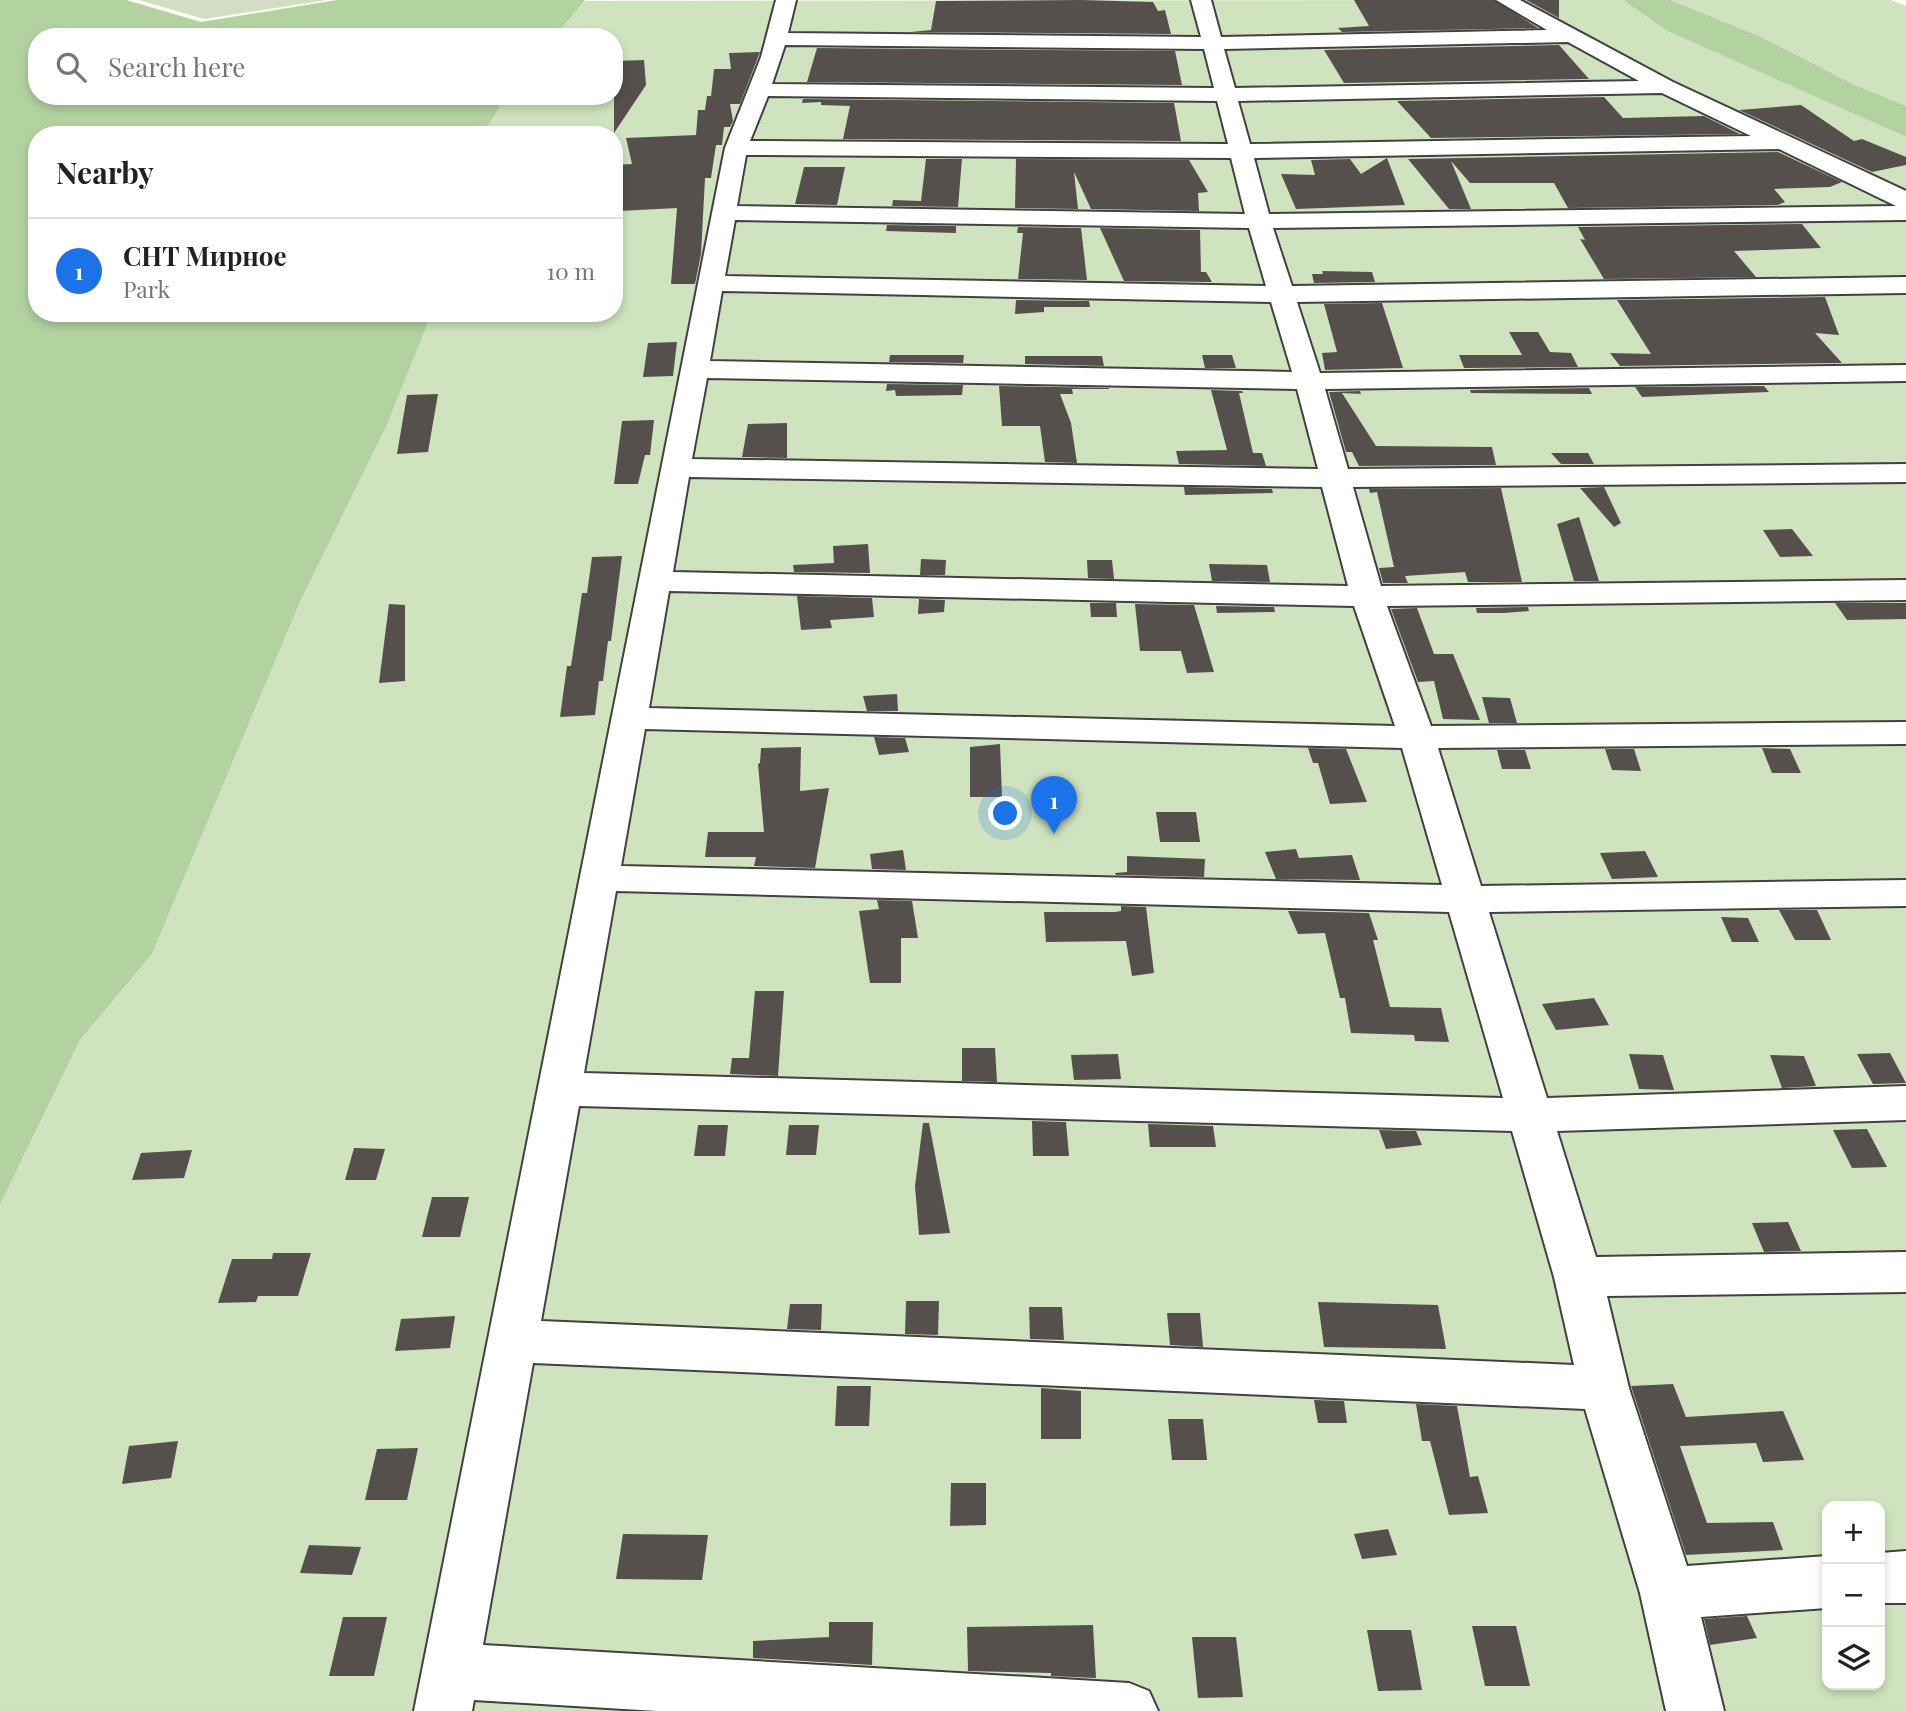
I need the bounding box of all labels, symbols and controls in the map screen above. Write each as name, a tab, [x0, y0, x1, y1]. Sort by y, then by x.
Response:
search box	[28, 28, 623, 105]
icon: search	[52, 48, 90, 86]
text: Search here	[108, 49, 245, 84]
text: Nearby	[56, 152, 154, 192]
text: СНТ Мирное	[123, 238, 287, 273]
text: 1	[75, 255, 83, 286]
text: 10 m	[547, 255, 595, 286]
text: Park	[123, 273, 170, 304]
pin: 1	[1031, 776, 1077, 834]
your location	[988, 796, 1022, 830]
map controls	[1822, 1501, 1885, 1690]
button: +	[1822, 1501, 1885, 1564]
button: −	[1822, 1564, 1885, 1627]
button: layers	[1822, 1627, 1885, 1690]

